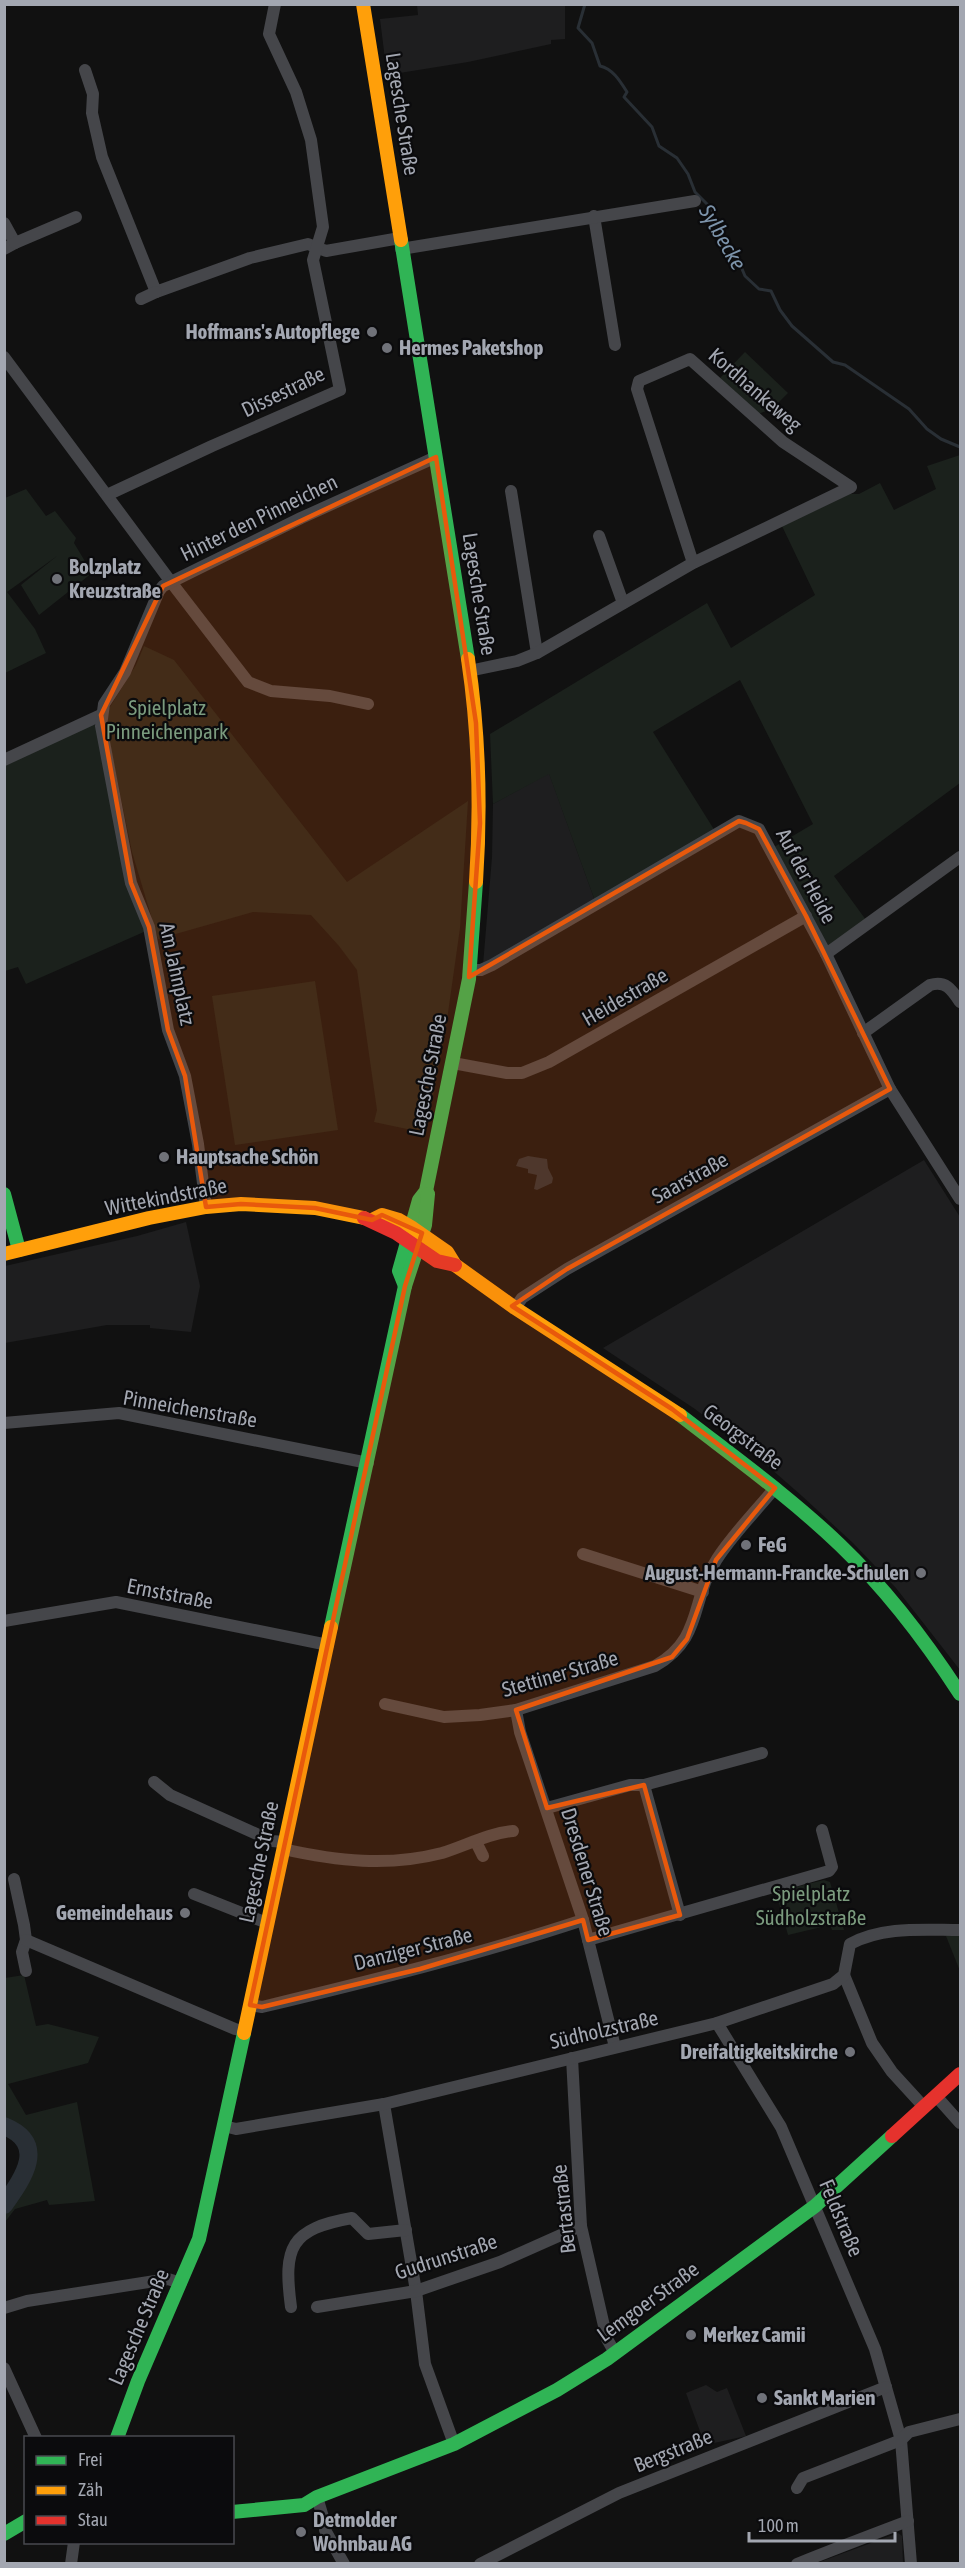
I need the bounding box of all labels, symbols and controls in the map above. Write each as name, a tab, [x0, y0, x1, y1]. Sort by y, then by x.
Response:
street label: Lagesche Straße	[381, 51, 425, 177]
water label: Sylbecke	[693, 199, 752, 274]
place label: Hoffmans's Autopflege	[185, 319, 360, 343]
marker: Hoffmans's Autopflege	[365, 325, 379, 339]
place label: Hermes Paketshop	[399, 335, 543, 359]
marker: Hermes Paketshop	[380, 341, 394, 355]
street label: Kordhankeweg	[704, 342, 807, 436]
street label: Dissestraße	[237, 361, 328, 421]
street label: Hinter den Pinneichen	[176, 469, 341, 565]
street label: Lagesche Straße	[458, 531, 502, 657]
place label: Bolzplatz Kreuzstraße	[69, 554, 161, 602]
marker: Bolzplatz Kreuzstraße	[50, 572, 64, 586]
park label: Spielplatz Pinneichenpark	[106, 695, 228, 743]
street label: Auf der Heide	[772, 824, 842, 927]
street label: Am Jahnplatz	[155, 920, 201, 1028]
street label: Heidestraße	[578, 962, 671, 1030]
street label: Lagesche Straße	[403, 1012, 451, 1138]
place label: Hauptsache Schön	[176, 1144, 319, 1168]
street label: Saarstraße	[647, 1147, 732, 1208]
marker: Hauptsache Schön	[157, 1150, 171, 1164]
street label: Wittekindstraße	[103, 1172, 229, 1220]
street label: Pinneichenstraße	[121, 1384, 259, 1432]
street label: Georgstraße	[699, 1399, 788, 1474]
place label: FeG	[758, 1532, 787, 1556]
marker: FeG	[739, 1538, 753, 1552]
place label: August-Hermann-Francke-Schulen	[644, 1560, 909, 1584]
marker: August-Hermann-Francke-Schulen	[914, 1566, 928, 1580]
street label: Ernststraße	[125, 1573, 215, 1613]
street label: Stettiner Straße	[499, 1645, 621, 1701]
street label: Lagesche Straße	[233, 1799, 283, 1925]
street label: Dresdener Straße	[557, 1805, 619, 1939]
park label: Spielplatz Südholzstraße	[756, 1881, 866, 1929]
place label: Gemeindehaus	[56, 1900, 174, 1924]
marker: Gemeindehaus	[178, 1906, 192, 1920]
street label: Danziger Straße	[351, 1922, 474, 1974]
street label: Südholzstraße	[547, 2005, 660, 2053]
place label: Dreifaltigkeitskirche	[680, 2039, 838, 2063]
marker: Dreifaltigkeitskirche	[843, 2045, 857, 2059]
street label: Bertastraße	[546, 2163, 580, 2255]
street label: Feldstraße	[815, 2176, 869, 2260]
street label: Gudrunstraße	[392, 2228, 500, 2284]
street label: Lemgoer Straße	[592, 2256, 703, 2346]
street label: Lagesche Straße	[103, 2265, 173, 2388]
place label: Merkez Camii	[703, 2322, 806, 2346]
marker: Merkez Camii	[684, 2328, 698, 2342]
place label: Sankt Marien	[774, 2385, 876, 2409]
marker: Sankt Marien	[755, 2391, 769, 2405]
street label: Bergstraße	[630, 2423, 715, 2477]
legend	[24, 2436, 234, 2544]
text: Frei	[78, 2449, 103, 2470]
text: Zäh	[78, 2479, 103, 2500]
scale bar	[749, 2505, 894, 2543]
place label: Detmolder Wohnbau AG	[312, 2507, 412, 2555]
text: Stau	[78, 2509, 108, 2530]
text: 100 m	[758, 2515, 799, 2536]
marker: Detmolder Wohnbau AG	[294, 2525, 308, 2539]

